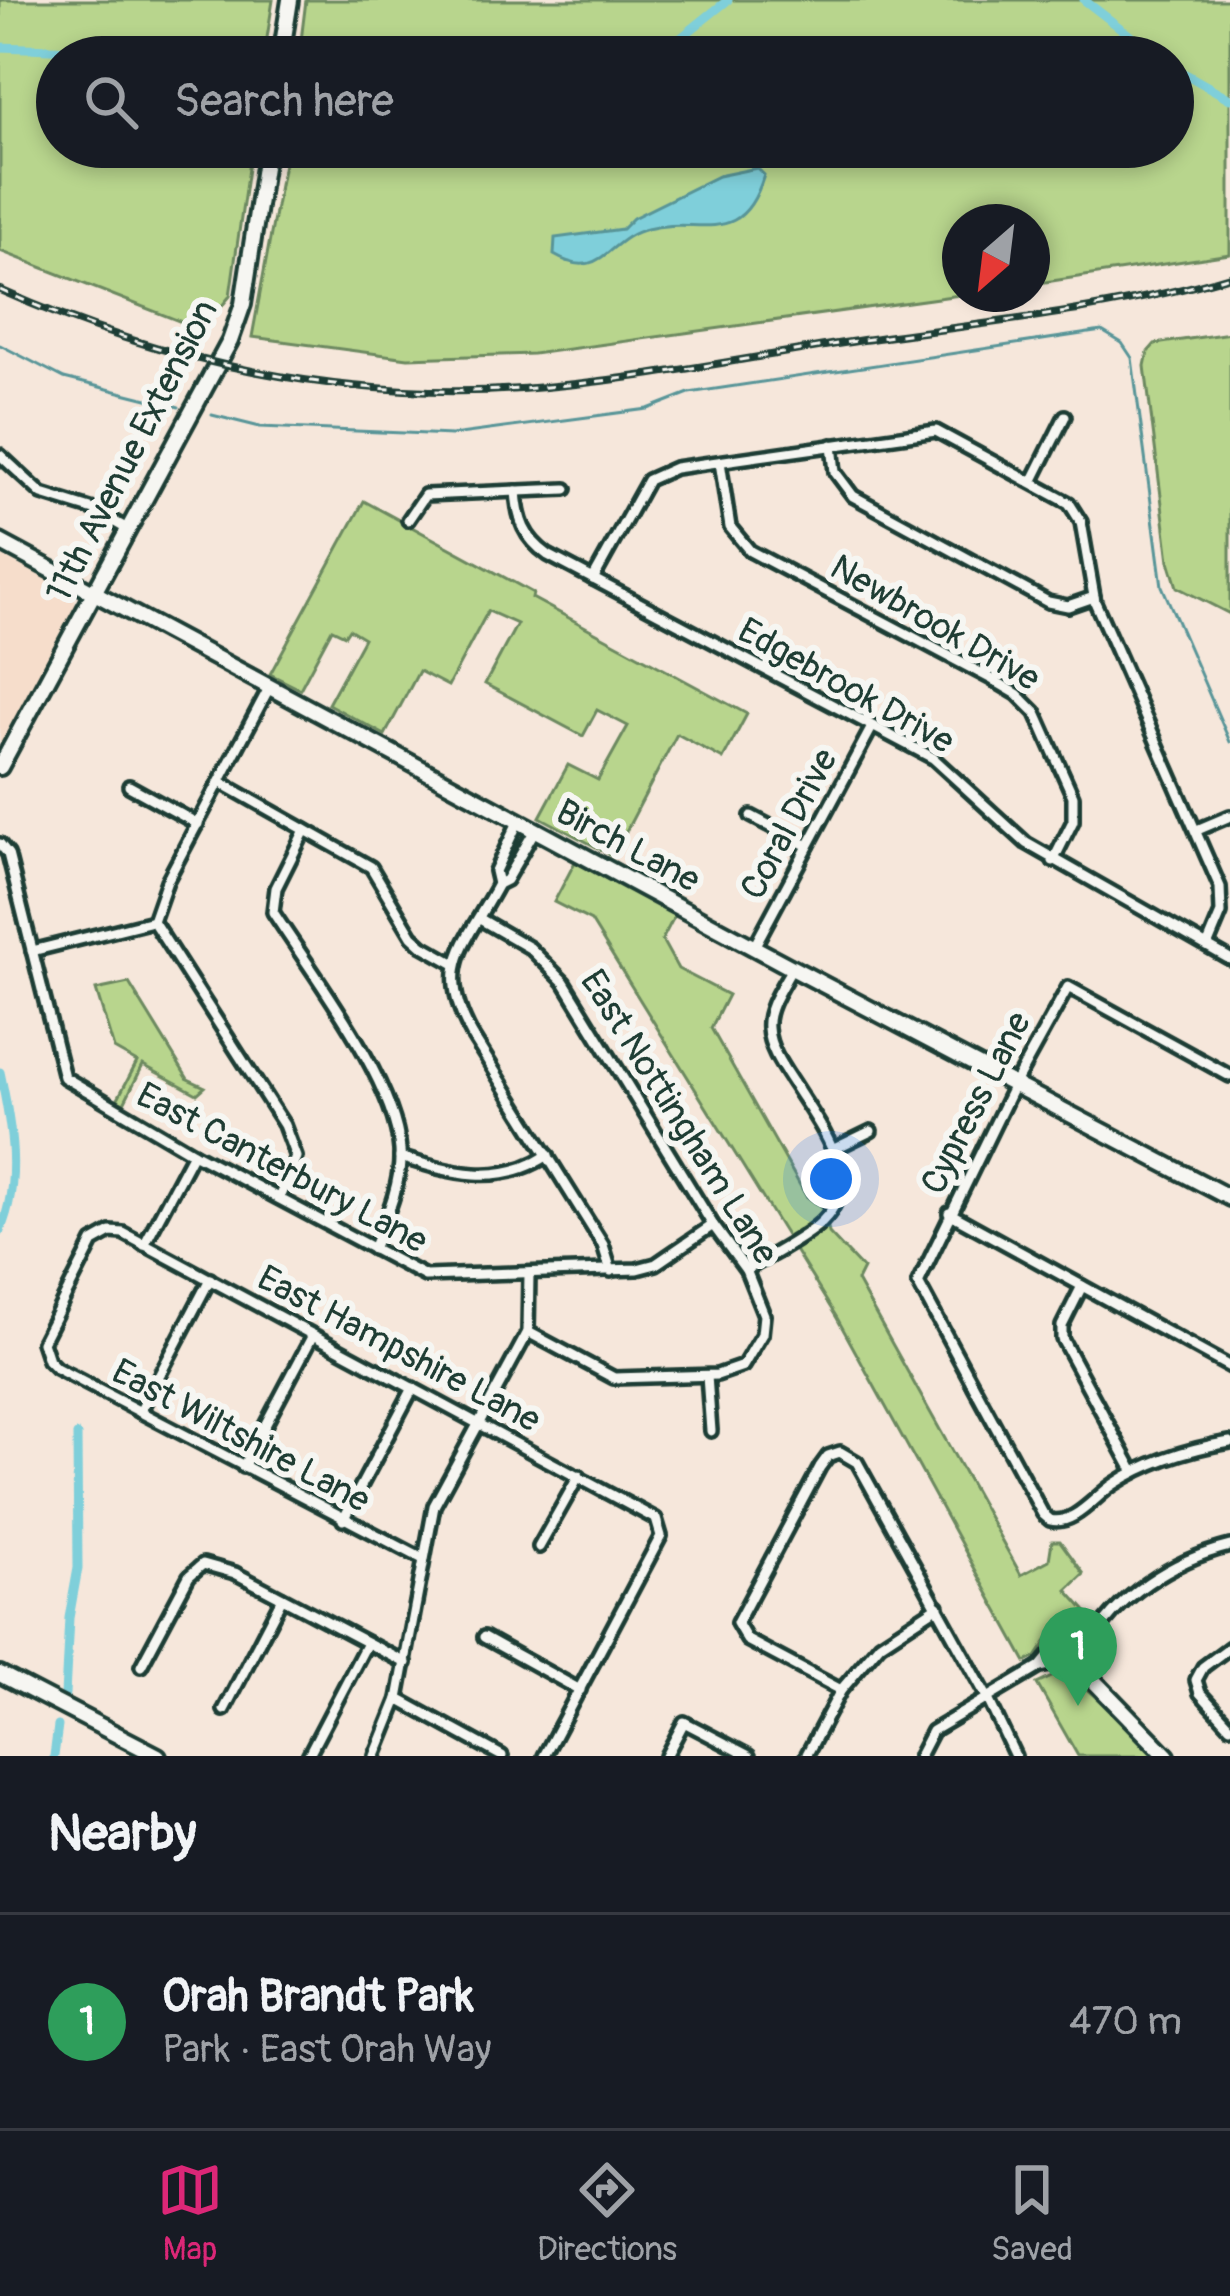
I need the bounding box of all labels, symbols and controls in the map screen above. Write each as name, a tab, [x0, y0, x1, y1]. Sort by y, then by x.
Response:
search box	[36, 36, 1194, 168]
icon: search	[78, 69, 144, 135]
text: Search here	[174, 74, 394, 130]
north arrow	[942, 204, 1050, 312]
street label: 11th Avenue Extension	[36, 292, 228, 610]
street label: Newbrook Drive	[822, 545, 1048, 701]
street label: Edgebrook Drive	[730, 608, 962, 764]
street label: Coral Drive	[731, 741, 848, 907]
street label: Birch Lane	[548, 789, 708, 903]
street label: East Nottingham Lane	[570, 961, 788, 1273]
street label: Cypress Lane	[911, 1004, 1041, 1202]
street label: East Canterbury Lane	[129, 1072, 435, 1264]
your location	[801, 1149, 861, 1209]
street label: East Hampshire Lane	[250, 1255, 548, 1443]
street label: East Wiltshire Lane	[104, 1349, 378, 1523]
pin: 1	[1039, 1607, 1117, 1706]
text: Nearby	[48, 1802, 196, 1866]
text: Orah Brandt Park	[162, 1969, 474, 2025]
text: 1	[79, 1997, 95, 2046]
text: 470 m	[1069, 1997, 1182, 2046]
text: Park · East Orah Way	[162, 2025, 492, 2074]
tab: Map	[157, 2157, 223, 2270]
tab: Directions	[537, 2157, 677, 2270]
tab: Saved	[991, 2157, 1073, 2270]

